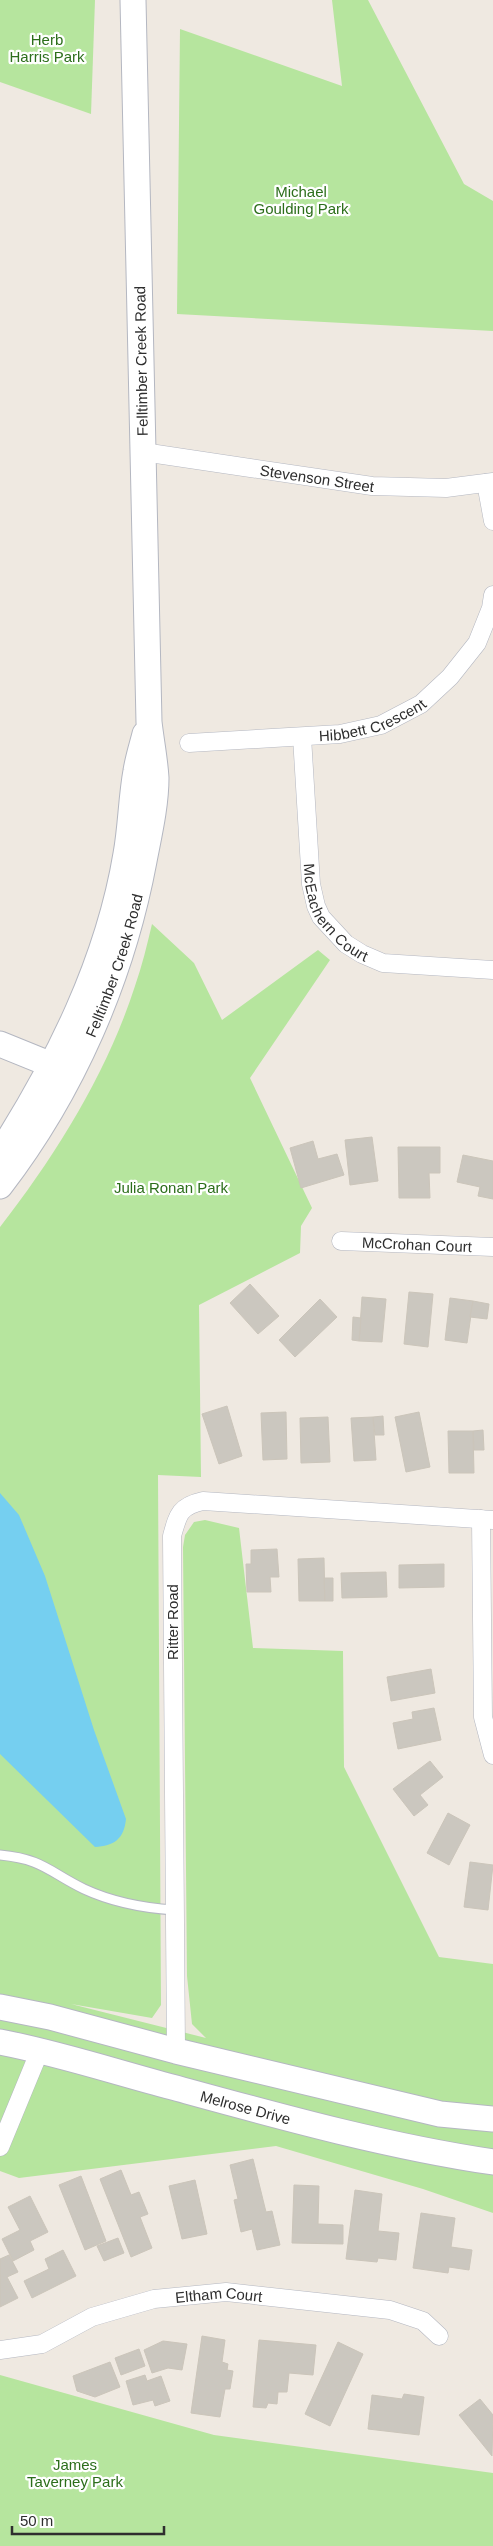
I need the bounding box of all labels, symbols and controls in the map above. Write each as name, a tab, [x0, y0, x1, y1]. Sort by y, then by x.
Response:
park label: Herb Harris Park	[9, 31, 85, 65]
park label: Michael Goulding Park	[253, 183, 349, 217]
street label: Felltimber Creek Road	[131, 286, 151, 436]
street label: Stevenson Street	[259, 461, 376, 495]
street label: Hibbett Crescent	[318, 695, 430, 744]
street label: McEachern Court	[301, 863, 371, 964]
street label: Felltimber Creek Road	[81, 892, 145, 1039]
park label: Julia Ronan Park	[114, 1179, 229, 1196]
street label: McCrohan Court	[362, 1233, 473, 1255]
street label: Ritter Road	[164, 1584, 181, 1660]
street label: Melrose Drive	[199, 2087, 292, 2127]
street label: Eltham Court	[174, 2284, 264, 2305]
park label: James Taverney Park	[27, 2456, 123, 2490]
scale bar	[12, 2504, 165, 2536]
text: 50 m	[20, 2512, 53, 2529]

